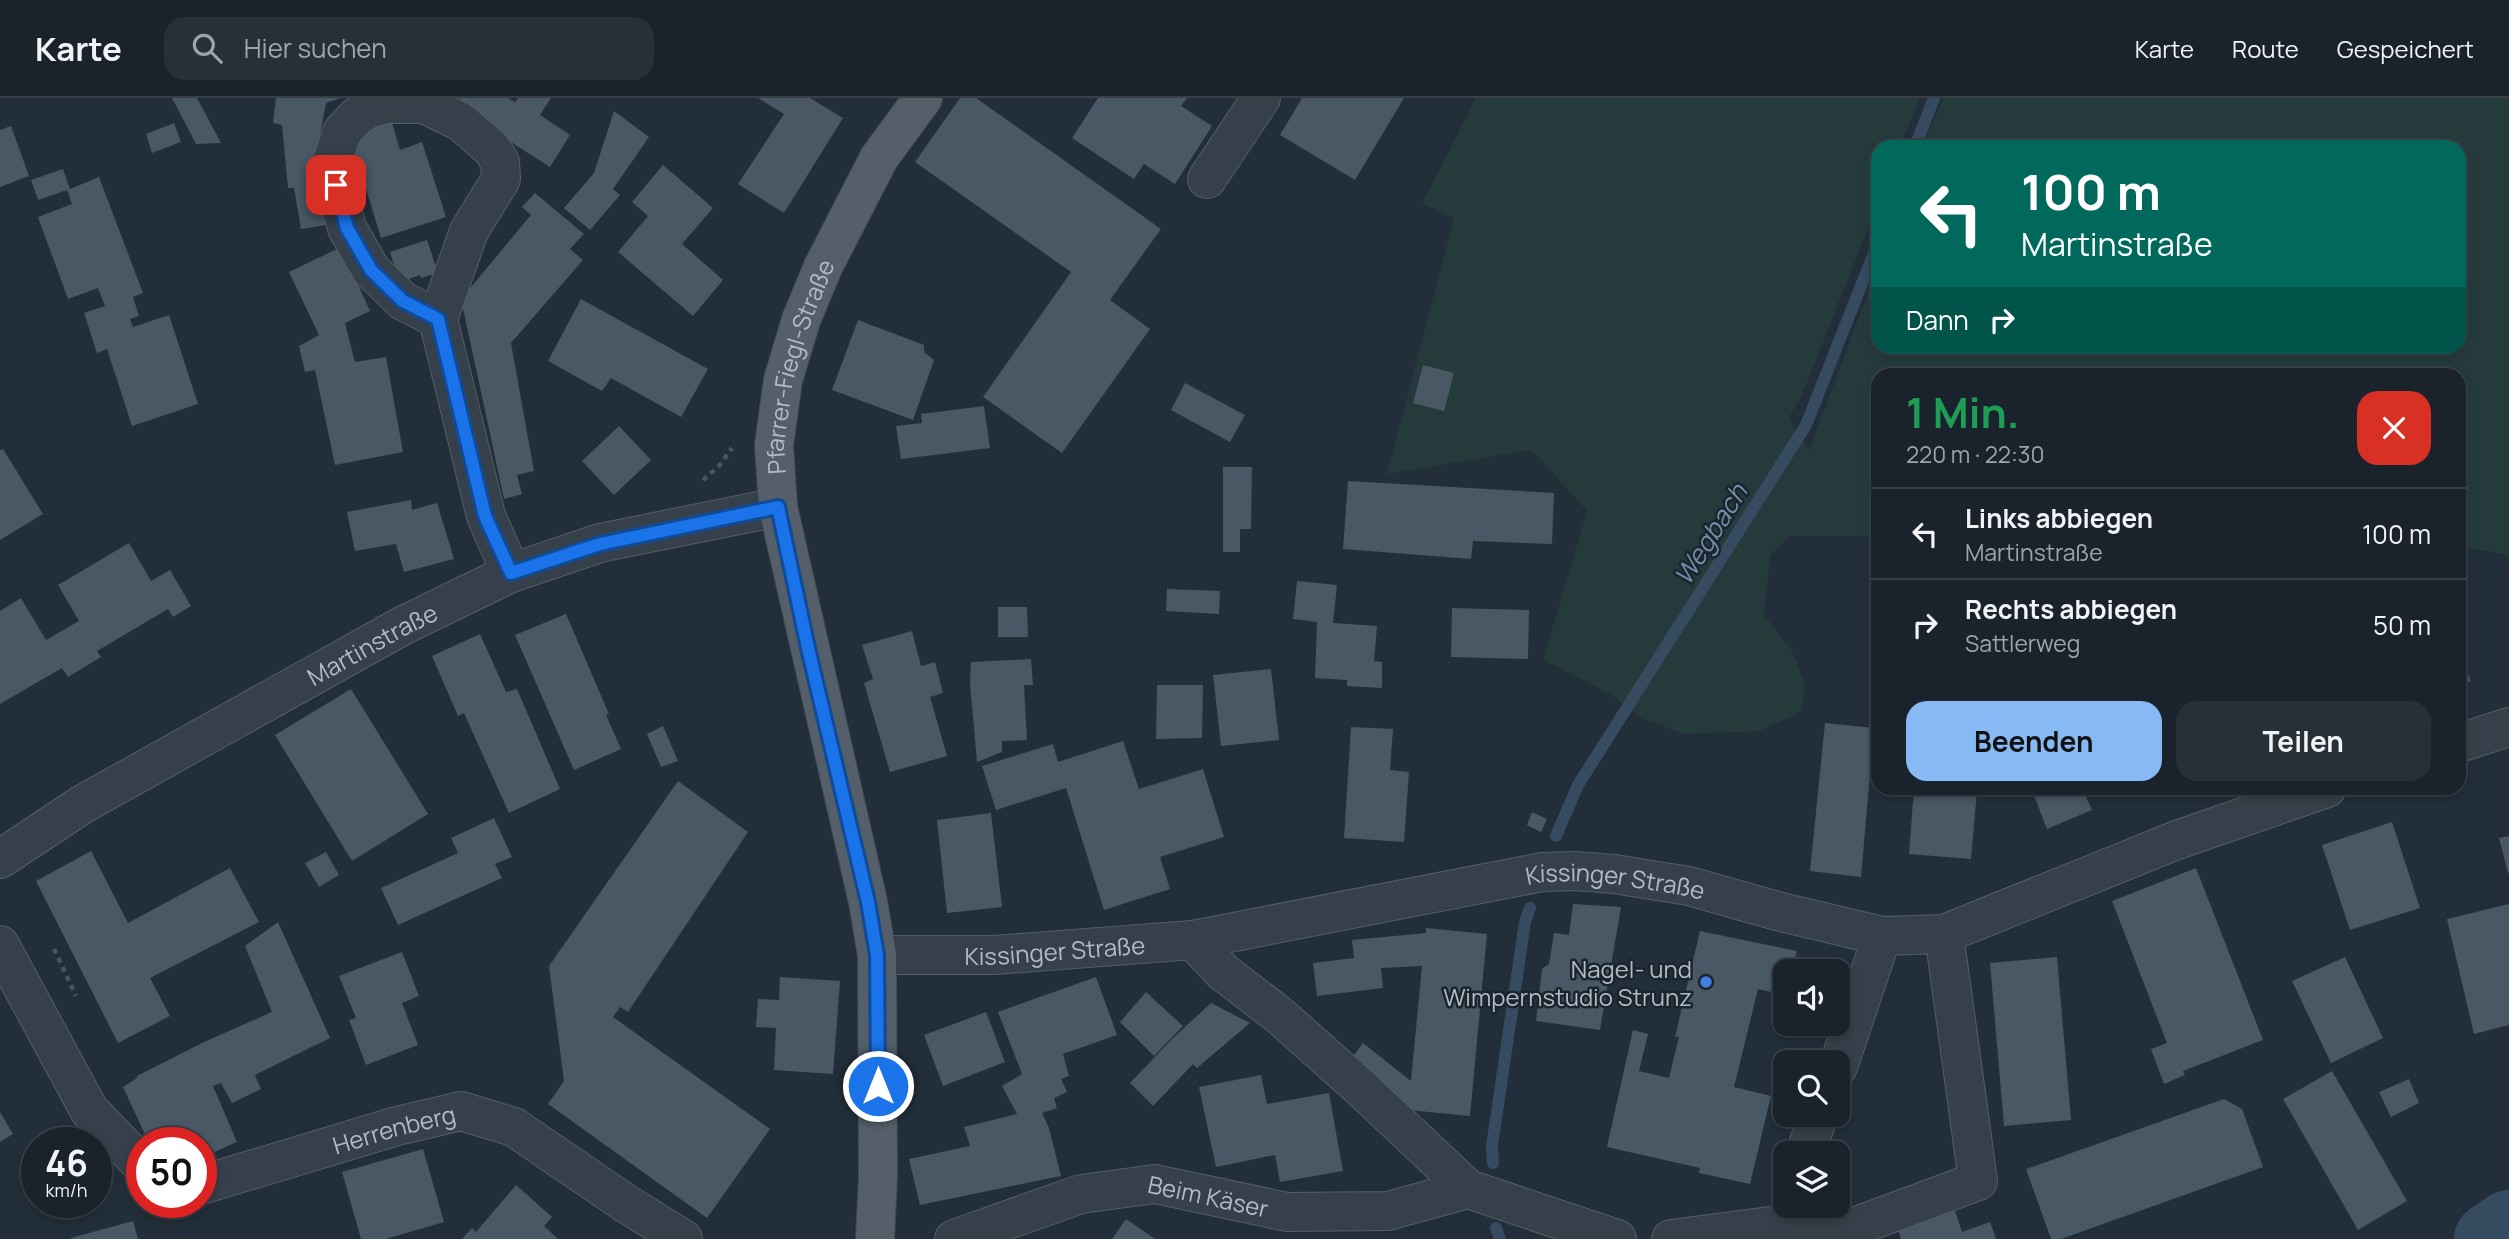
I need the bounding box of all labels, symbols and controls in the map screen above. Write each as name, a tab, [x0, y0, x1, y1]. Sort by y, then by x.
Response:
search box	[164, 17, 654, 80]
text: Karte	[35, 26, 122, 71]
icon: search	[188, 29, 226, 67]
text: Hier suchen	[244, 30, 387, 66]
text: Karte	[2135, 32, 2194, 65]
text: Route	[2232, 32, 2299, 65]
text: Gespeichert	[2337, 32, 2474, 65]
pin	[306, 155, 366, 215]
text: 100 m	[2021, 158, 2161, 225]
icon: arrive	[317, 166, 355, 204]
icon: left	[1906, 168, 1997, 259]
text: Martinstraße	[2021, 222, 2213, 266]
street label: Pfarrer-Fiegl-Straße	[757, 253, 841, 476]
icon: right	[1983, 301, 2021, 339]
text: Dann	[1906, 302, 1969, 338]
text: 1 Min.	[1906, 383, 2020, 441]
button: close	[2357, 391, 2431, 465]
text: 220 m · 22:30	[1906, 438, 2045, 470]
water label: Wegbach	[1665, 475, 1756, 591]
text: Links abbiegen	[1965, 500, 2153, 536]
icon: left	[1906, 515, 1944, 553]
text: 100 m	[2362, 516, 2431, 552]
text: Martinstraße	[1965, 536, 2103, 568]
text: Rechts abbiegen	[1965, 591, 2177, 627]
street label: Martinstraße	[301, 595, 443, 692]
icon: right	[1906, 606, 1944, 644]
text: 50 m	[2373, 607, 2431, 643]
text: Sattlerweg	[1965, 627, 2080, 659]
button: Beenden	[1906, 701, 2162, 781]
button: Teilen	[2176, 701, 2431, 781]
street label: Kissinger Straße	[1523, 854, 1709, 906]
street label: Kissinger Straße	[964, 927, 1146, 972]
place label: Nagel- und Wimpernstudio Strunz	[1443, 952, 1692, 1013]
map controls	[1773, 959, 1850, 1218]
button: sound	[1773, 959, 1850, 1036]
marker: Nagel- und Wimpernstudio Strunz	[1698, 974, 1714, 990]
position arrow	[841, 1049, 915, 1123]
button: search	[1773, 1050, 1850, 1127]
street label: Herrenberg	[328, 1096, 459, 1161]
speed limit sign: 50	[126, 1127, 217, 1218]
text: 46	[45, 1139, 88, 1187]
button: layers	[1773, 1141, 1850, 1218]
street label: Beim Käser	[1145, 1166, 1272, 1224]
text: km/h	[46, 1178, 87, 1202]

